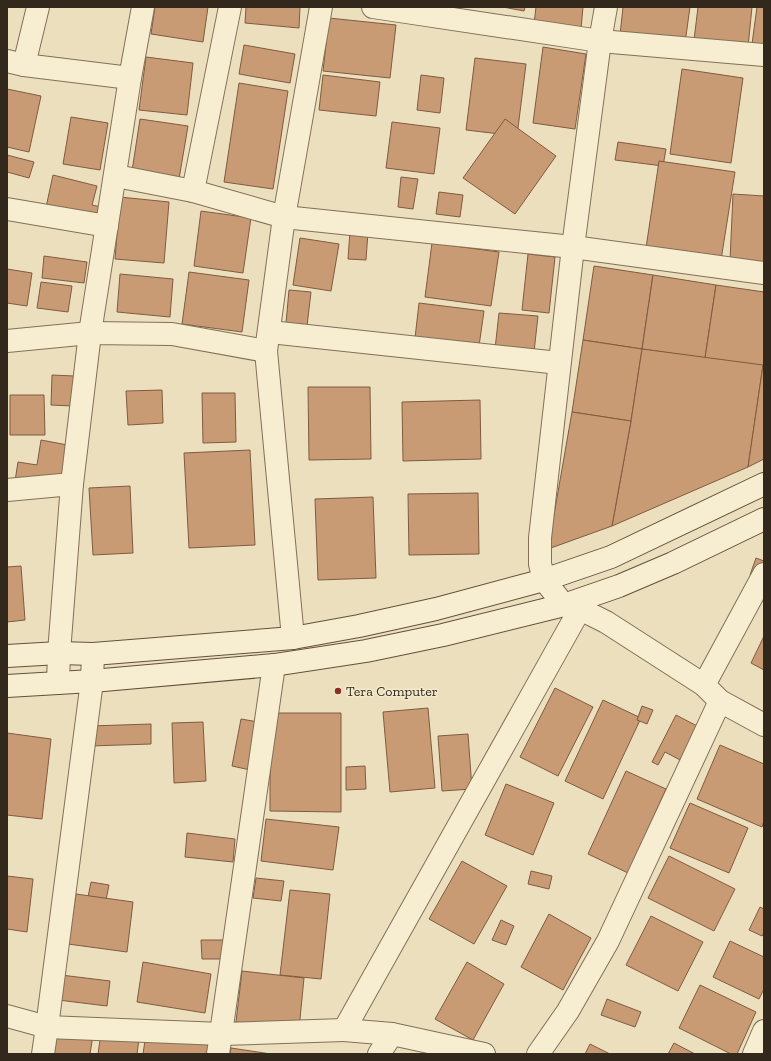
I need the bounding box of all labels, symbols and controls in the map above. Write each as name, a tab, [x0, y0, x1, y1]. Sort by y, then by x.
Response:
place label: Tera Computer	[346, 683, 438, 700]
marker: Tera Computer	[333, 686, 343, 696]

